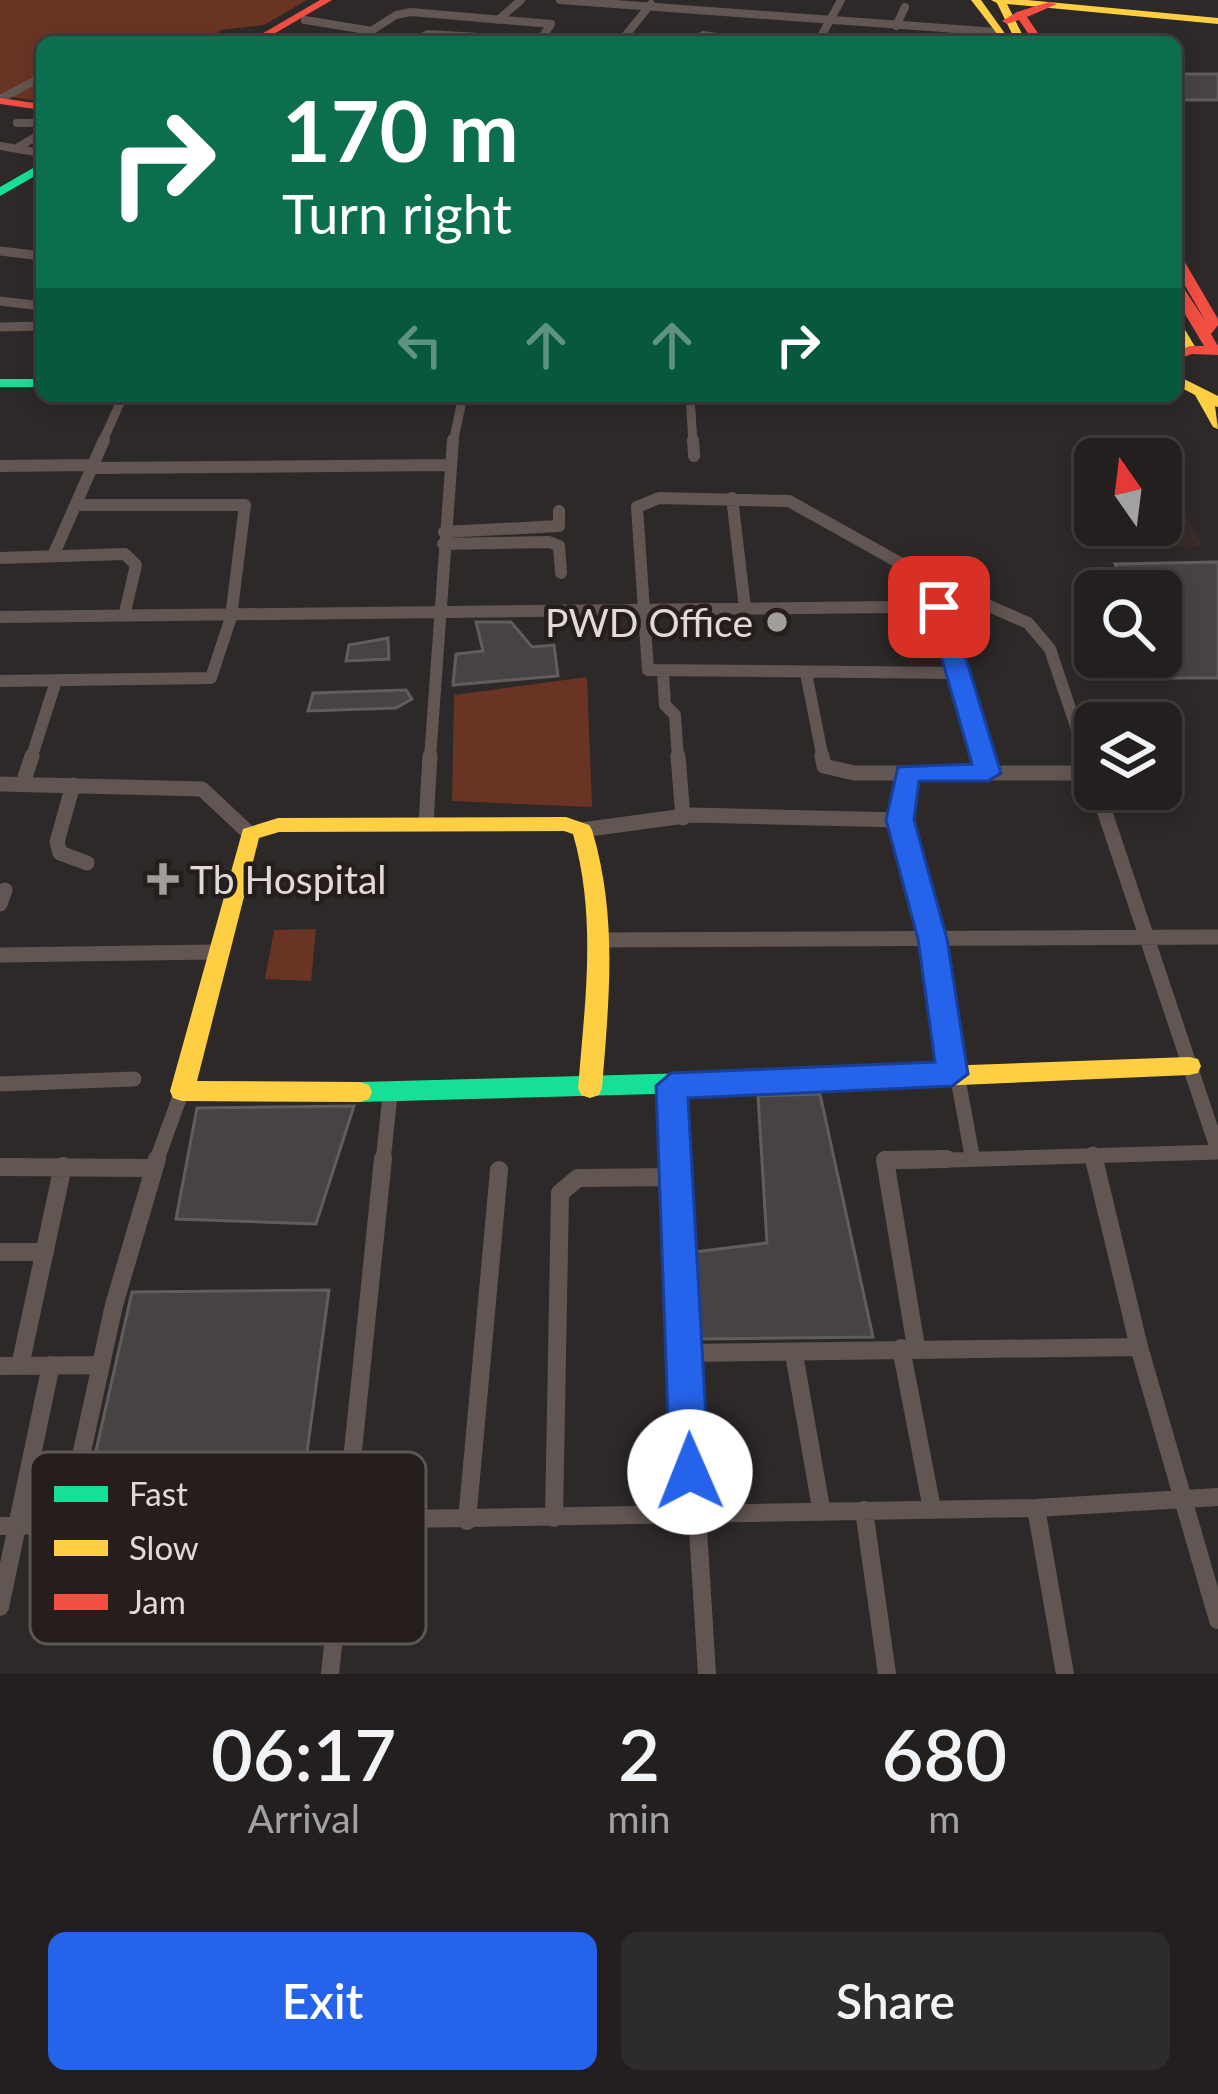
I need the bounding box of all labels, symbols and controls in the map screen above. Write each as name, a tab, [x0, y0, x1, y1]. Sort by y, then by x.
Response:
text: 170 m	[282, 79, 519, 180]
icon: right	[84, 84, 240, 240]
text: Turn right	[282, 181, 512, 246]
icon: left	[387, 312, 453, 378]
icon: ahead	[513, 312, 579, 378]
icon: ahead	[639, 312, 705, 378]
icon: right	[765, 312, 831, 378]
north arrow	[1074, 438, 1182, 546]
map controls	[1074, 438, 1182, 810]
pin	[888, 556, 990, 658]
button: search	[1074, 570, 1182, 678]
icon: arrive	[906, 574, 972, 640]
place label: PWD Office	[545, 599, 753, 645]
marker: PWD Office	[764, 609, 790, 635]
button: layers	[1074, 702, 1182, 810]
place label: Tb Hospital	[190, 856, 386, 902]
marker: Tb Hospital	[147, 863, 179, 895]
position arrow	[627, 1409, 753, 1535]
legend	[30, 1452, 426, 1644]
text: Fast	[129, 1473, 188, 1513]
text: Slow	[129, 1527, 199, 1567]
text: Jam	[129, 1581, 186, 1621]
text: 06:17	[211, 1710, 396, 1796]
text: 2	[618, 1710, 660, 1796]
text: 680	[882, 1710, 1007, 1796]
text: Arrival	[248, 1795, 360, 1841]
text: min	[607, 1795, 671, 1841]
text: m	[928, 1795, 960, 1841]
button: Exit	[48, 1932, 597, 2070]
button: Share	[621, 1932, 1170, 2070]

